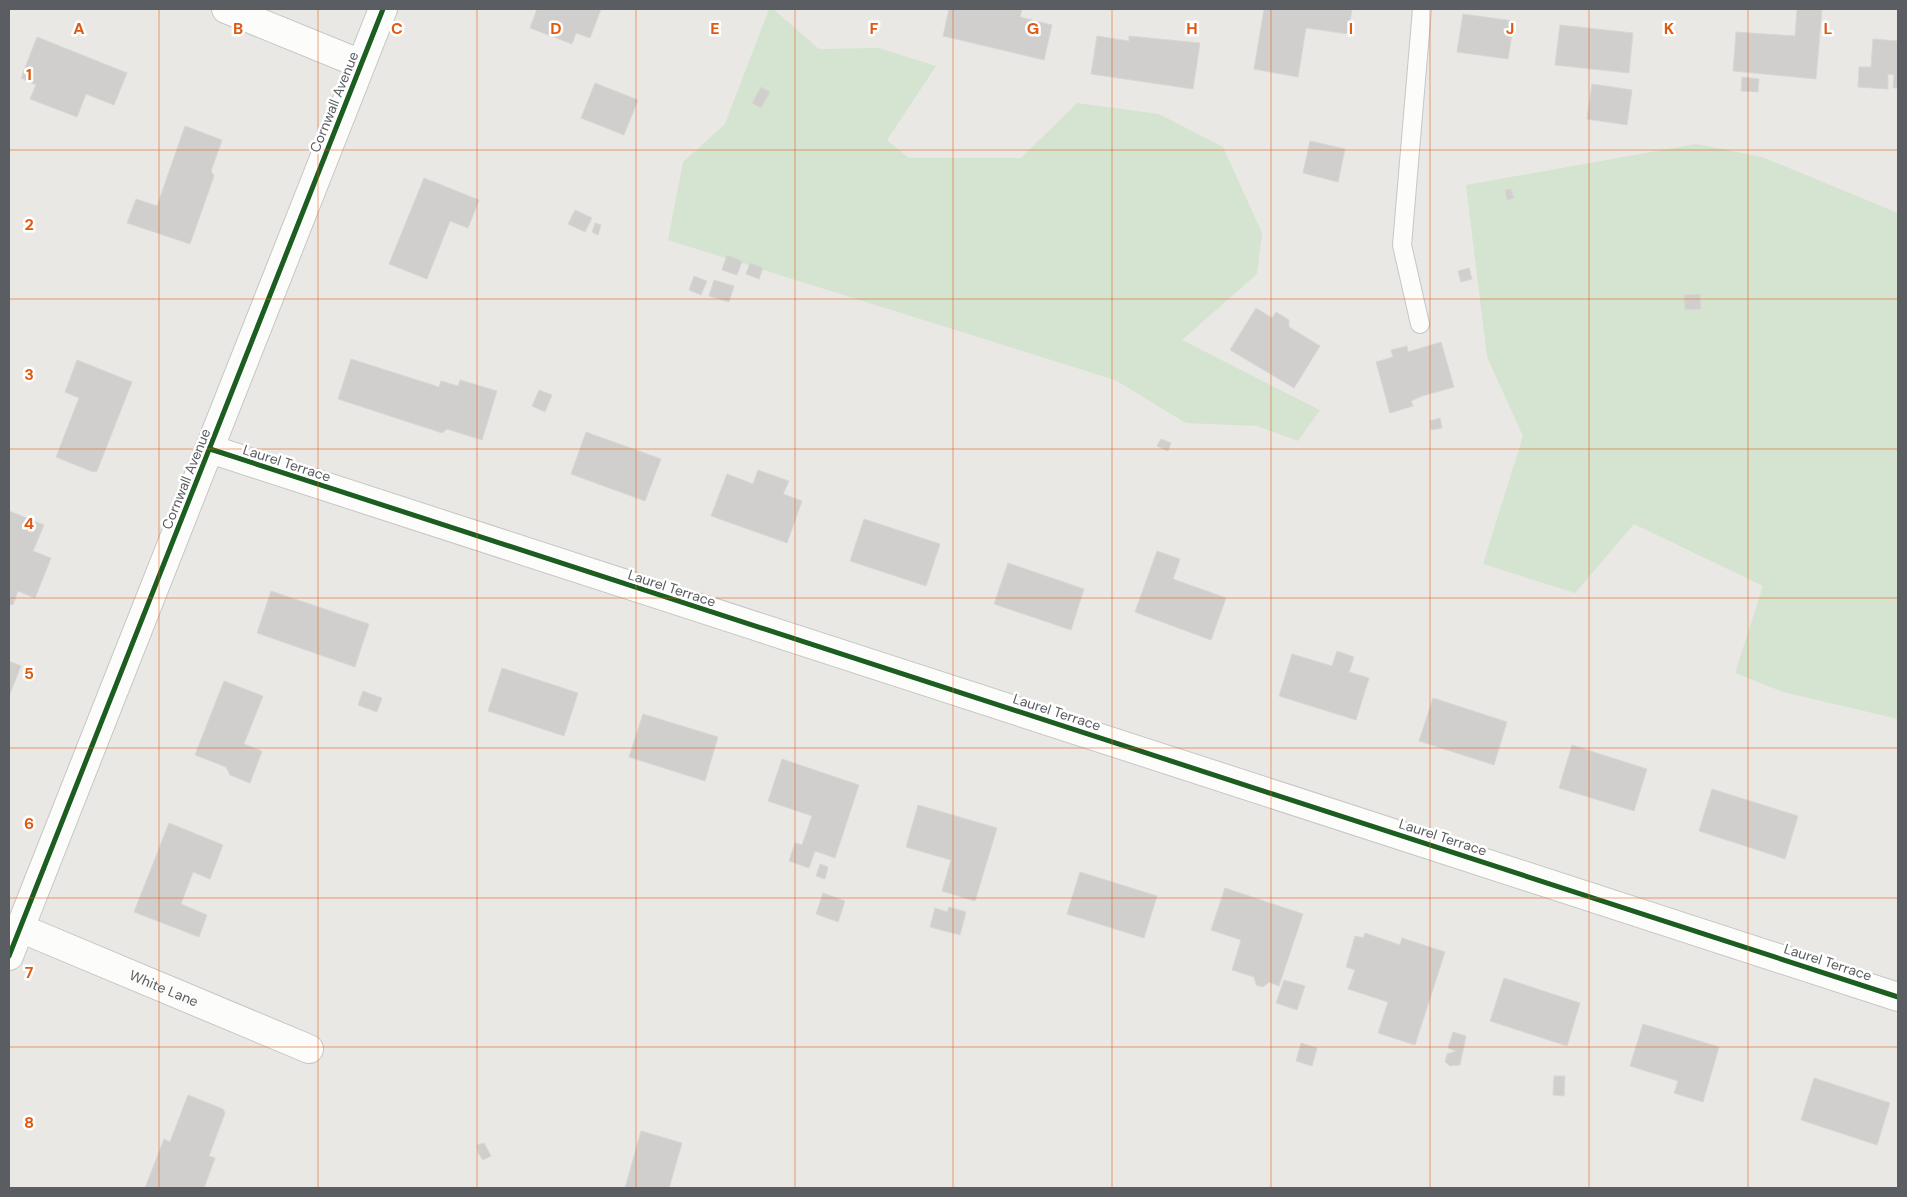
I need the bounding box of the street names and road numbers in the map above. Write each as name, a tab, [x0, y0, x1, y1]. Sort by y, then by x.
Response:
street label: Cornwall Avenue	[306, 49, 362, 155]
street label: Cornwall Avenue	[158, 426, 214, 532]
street label: Laurel Terrace	[241, 440, 333, 486]
street label: Laurel Terrace	[626, 565, 718, 611]
street label: Laurel Terrace	[1011, 689, 1103, 735]
street label: Laurel Terrace	[1397, 814, 1489, 860]
street label: Laurel Terrace	[1782, 939, 1874, 985]
street label: White Lane	[127, 966, 201, 1011]

